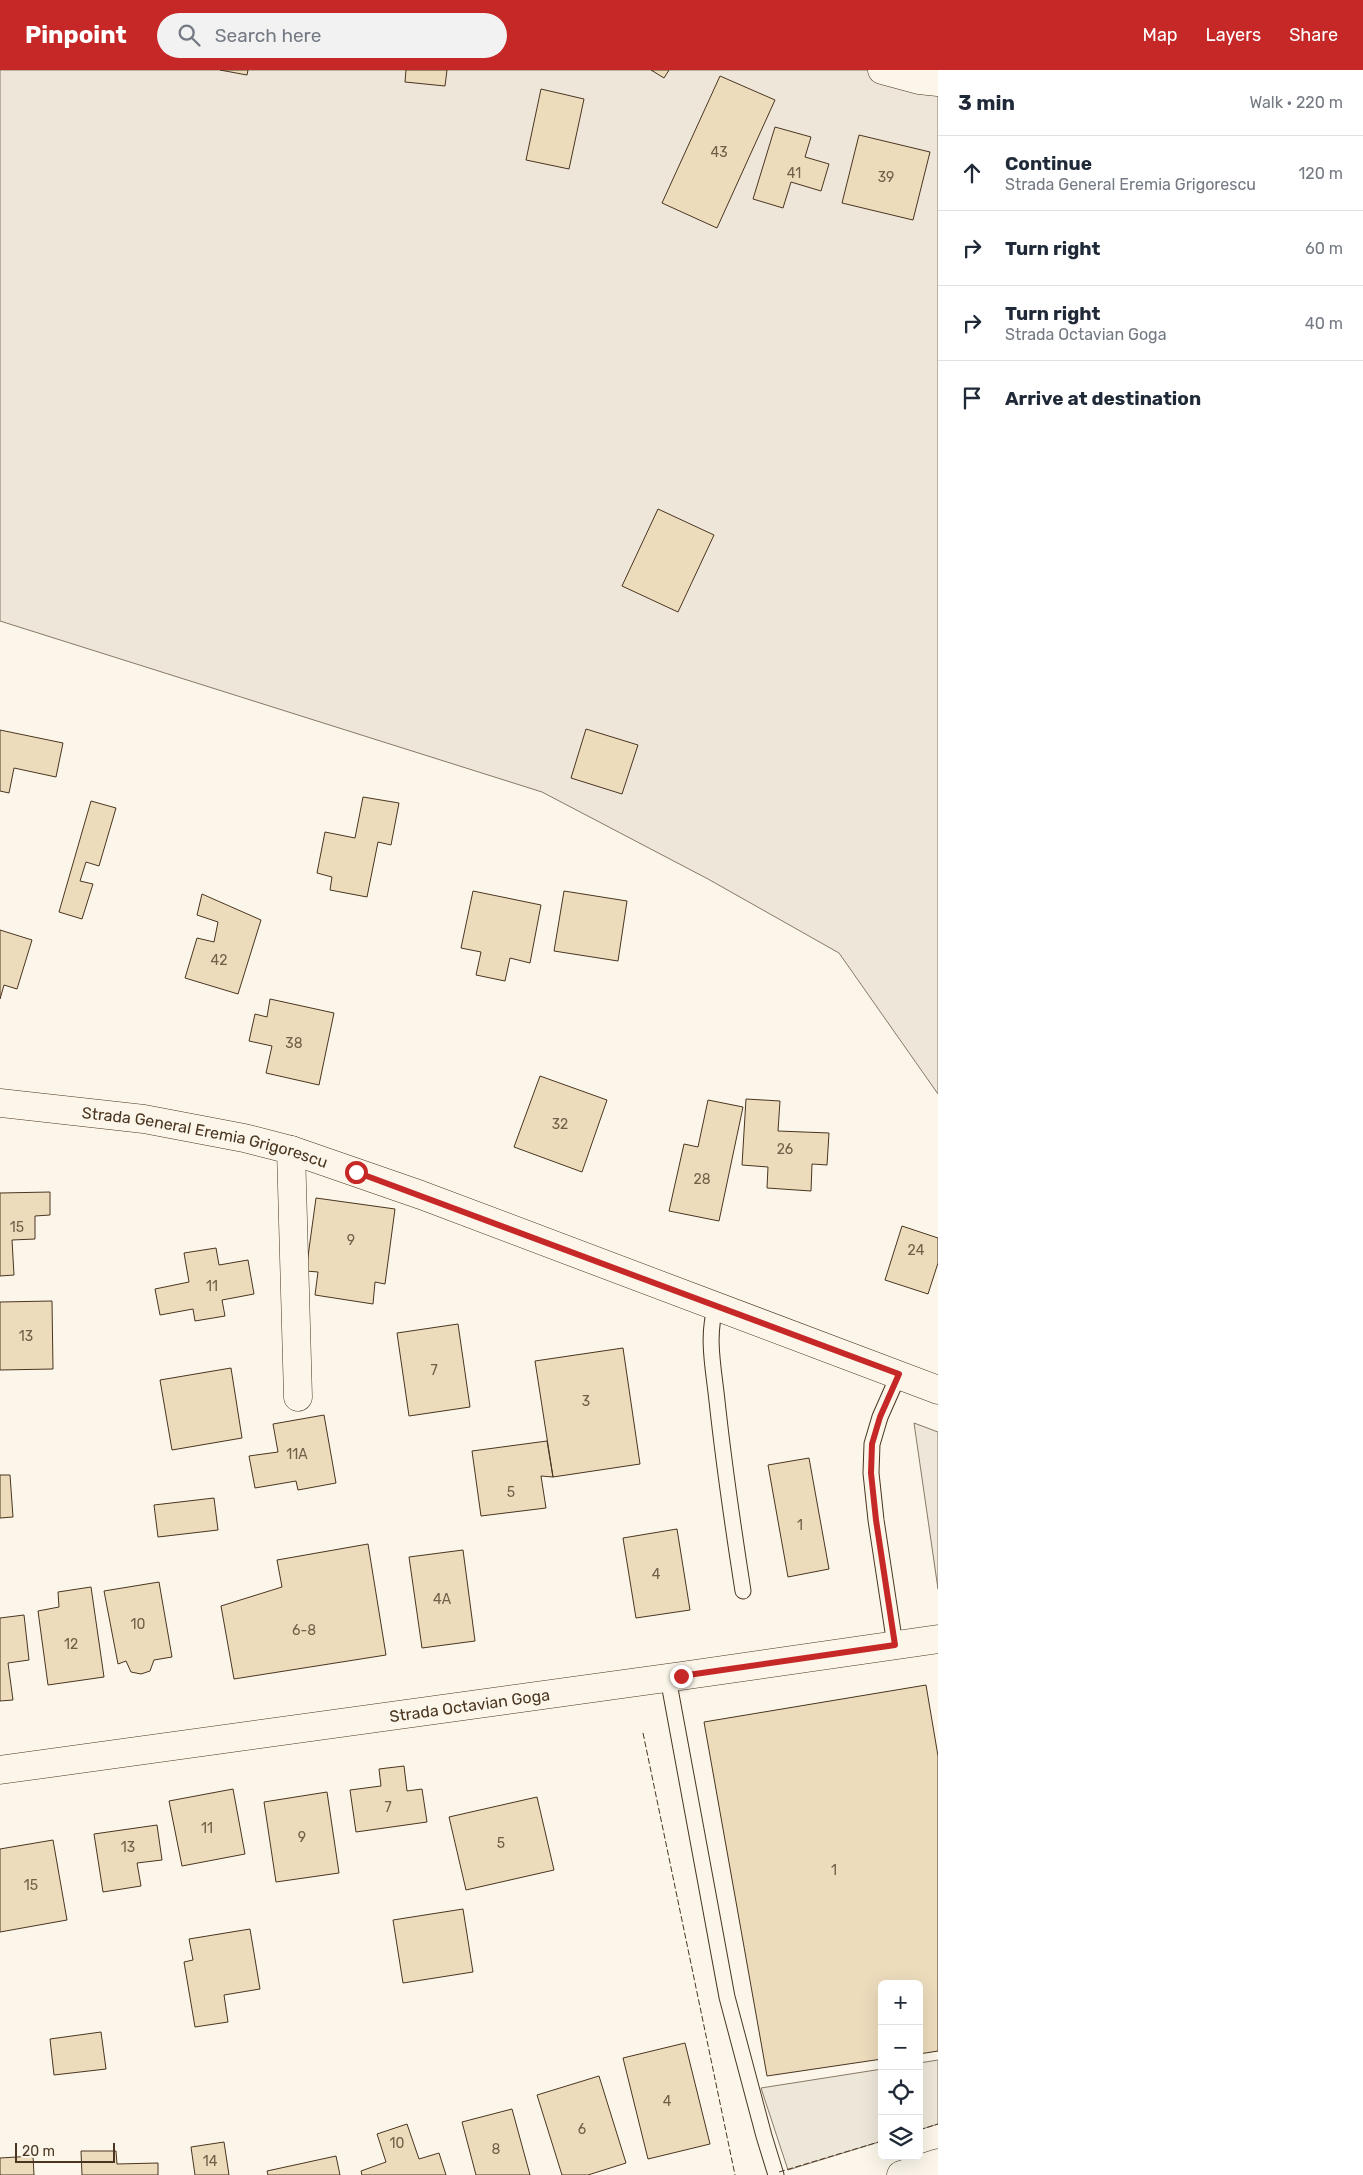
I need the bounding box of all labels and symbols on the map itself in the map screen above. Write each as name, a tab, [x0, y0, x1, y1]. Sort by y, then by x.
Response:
house number: 43	[710, 144, 728, 161]
house number: 41	[787, 165, 801, 182]
house number: 39	[878, 169, 894, 186]
house number: 42	[211, 952, 227, 969]
house number: 38	[285, 1035, 303, 1052]
street label: Strada General Eremia Grigorescu	[81, 1103, 330, 1172]
house number: 32	[552, 1116, 568, 1133]
house number: 26	[777, 1141, 793, 1158]
route start	[345, 1161, 368, 1184]
house number: 28	[693, 1171, 711, 1188]
house number: 15	[10, 1219, 24, 1236]
house number: 9	[347, 1232, 355, 1249]
house number: 24	[908, 1242, 925, 1259]
house number: 11	[206, 1278, 218, 1295]
house number: 13	[19, 1328, 33, 1345]
house number: 7	[430, 1362, 438, 1379]
house number: 3	[582, 1393, 590, 1410]
house number: 11A	[286, 1446, 308, 1463]
house number: 5	[507, 1484, 515, 1501]
house number: 1	[797, 1517, 803, 1534]
house number: 4	[652, 1566, 661, 1583]
house number: 4A	[433, 1591, 452, 1608]
house number: 10	[131, 1616, 146, 1633]
house number: 6-8	[292, 1622, 316, 1639]
house number: 12	[64, 1636, 78, 1653]
route end	[670, 1665, 693, 1688]
street label: Strada Octavian Goga	[388, 1685, 551, 1726]
house number: 7	[384, 1799, 392, 1816]
house number: 11	[201, 1820, 213, 1837]
house number: 9	[298, 1829, 306, 1846]
house number: 5	[497, 1835, 505, 1852]
house number: 13	[121, 1839, 135, 1856]
house number: 1	[831, 1862, 837, 1879]
house number: 15	[24, 1877, 38, 1894]
house number: 4	[663, 2093, 672, 2110]
house number: 6	[578, 2121, 586, 2138]
house number: 10	[390, 2135, 405, 2152]
scale bar	[15, 2140, 115, 2163]
house number: 8	[492, 2141, 501, 2158]
house number: 14	[203, 2153, 218, 2170]

